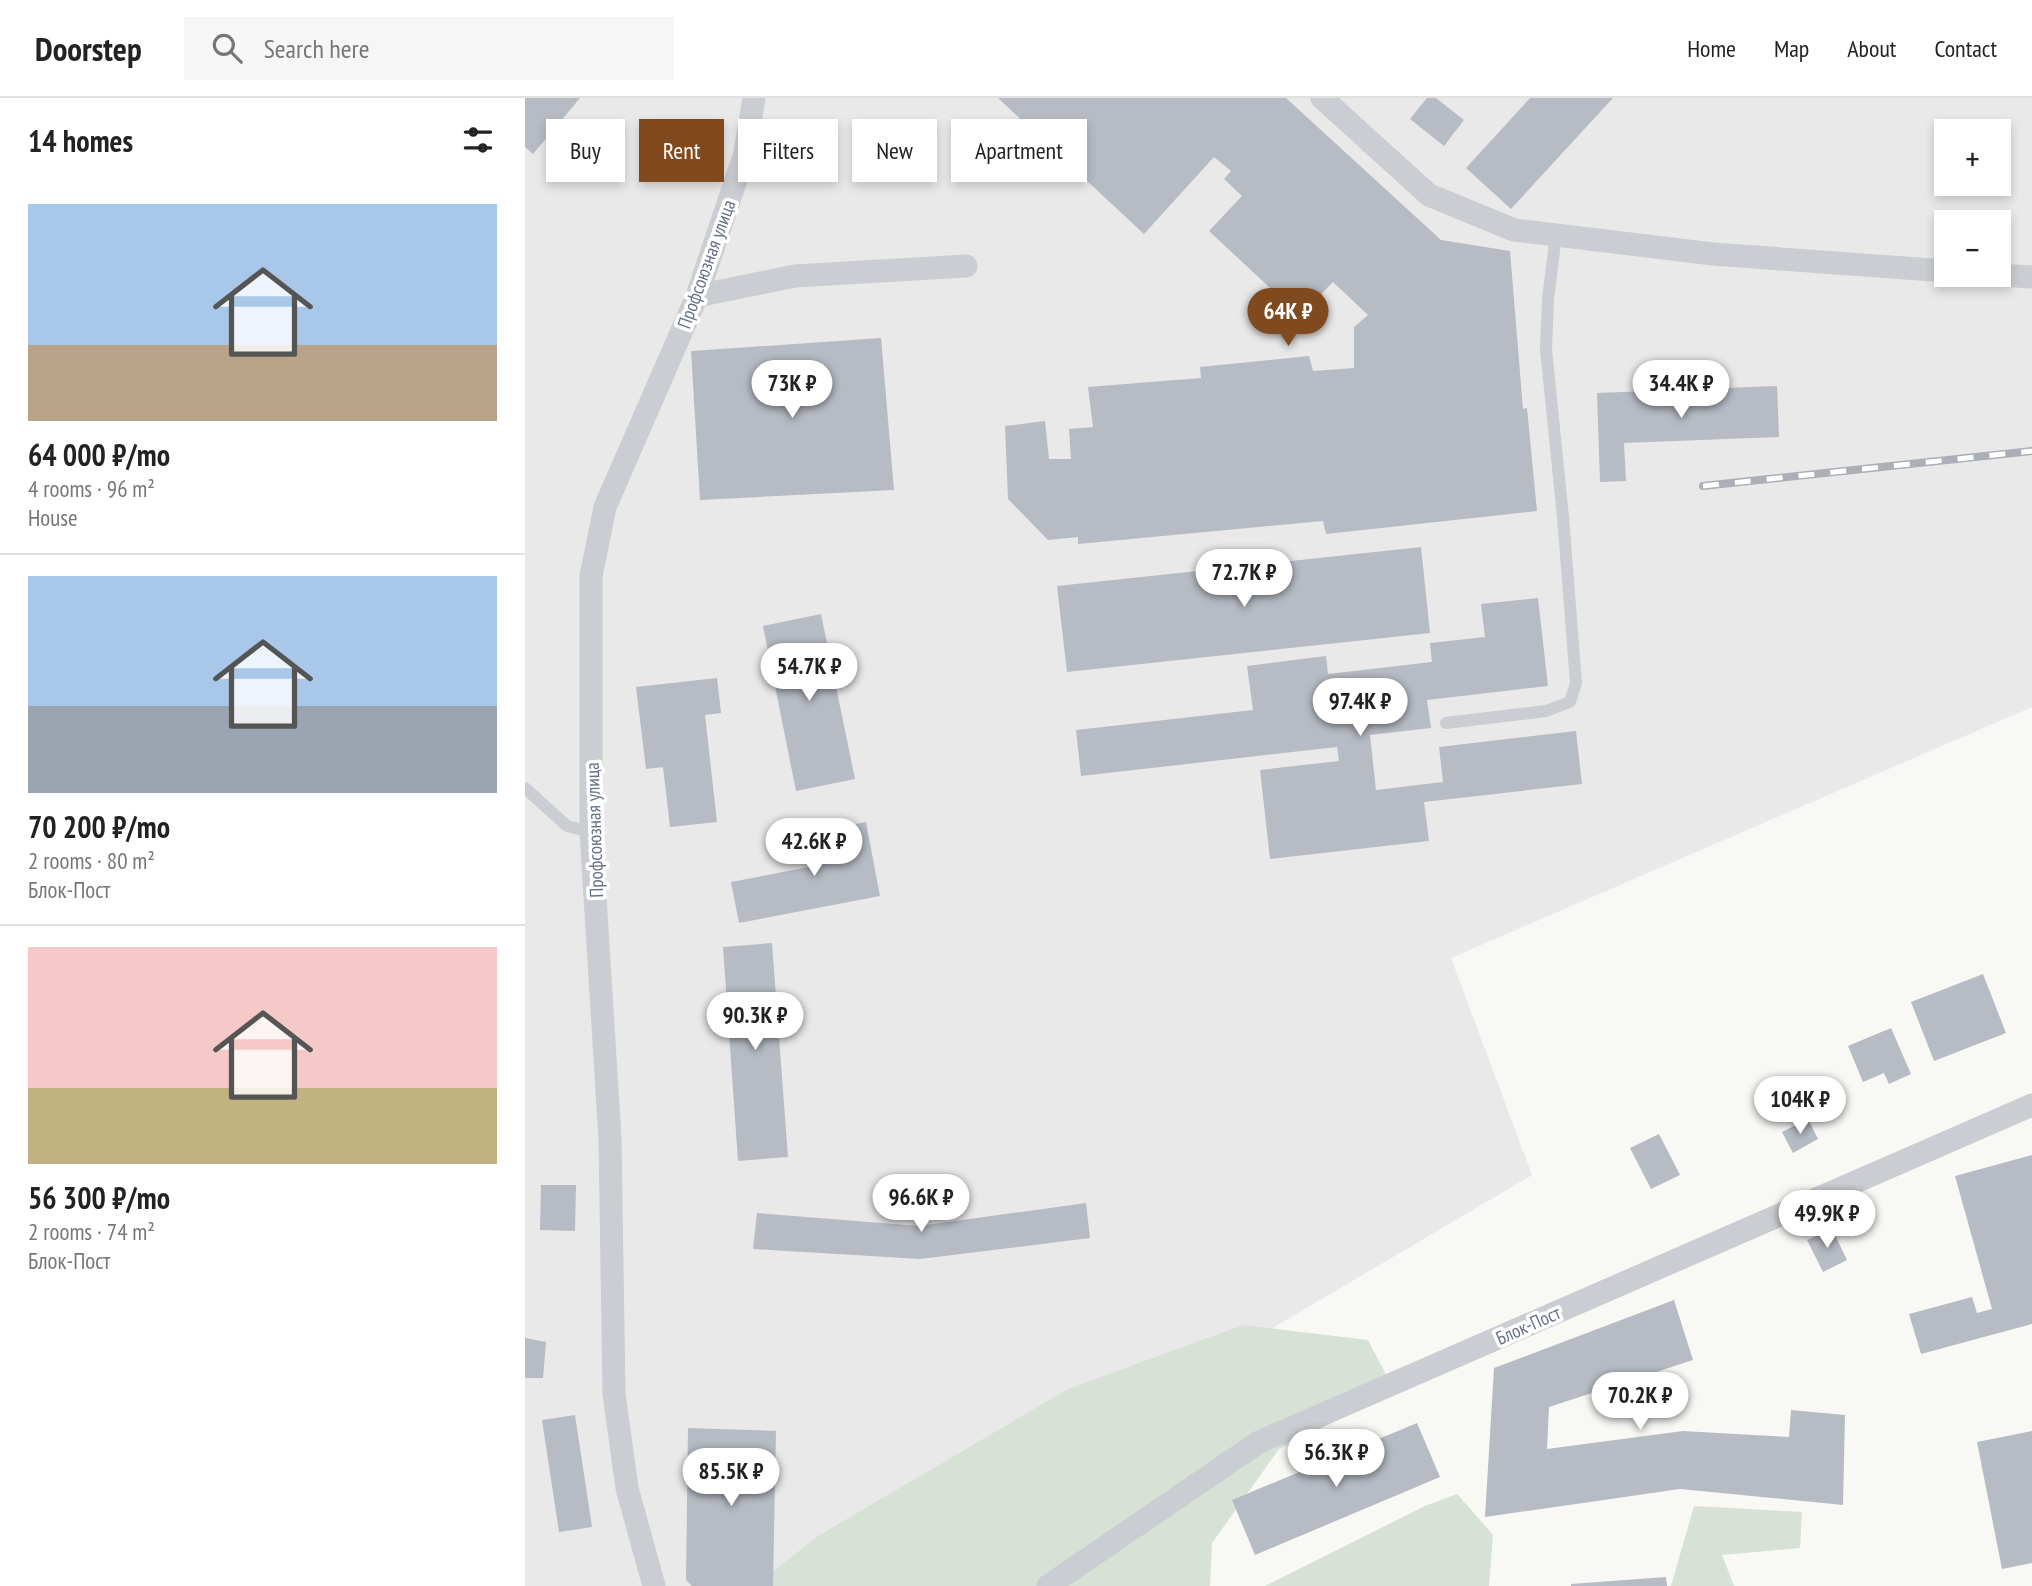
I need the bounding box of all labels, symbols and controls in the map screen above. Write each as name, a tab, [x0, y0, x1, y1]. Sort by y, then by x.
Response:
search box	[184, 17, 674, 80]
text: Doorstep	[35, 27, 142, 70]
icon: search	[208, 29, 246, 67]
text: Search here	[264, 32, 369, 65]
text: Home	[1687, 33, 1736, 64]
text: Map	[1774, 33, 1809, 64]
text: About	[1847, 33, 1896, 64]
text: Contact	[1934, 33, 1997, 64]
chip: Buy	[546, 119, 625, 182]
chip: Rent	[639, 119, 724, 182]
chip: Filters	[738, 119, 838, 182]
chip: New	[852, 119, 937, 182]
chip: Apartment	[951, 119, 1087, 182]
map controls	[1934, 119, 2011, 287]
button: +	[1934, 119, 2011, 196]
text: 14 homes	[28, 121, 133, 160]
icon: filters	[459, 121, 497, 159]
street label: Профсоюзная улица	[672, 196, 740, 332]
button: −	[1934, 210, 2011, 287]
icon: home	[200, 249, 326, 375]
pin: 64K ₽	[1239, 288, 1337, 348]
text: 64K ₽	[1263, 296, 1313, 325]
pin: 73K ₽	[743, 360, 841, 420]
pin: 34.4K ₽	[1616, 360, 1746, 420]
text: 73K ₽	[767, 368, 817, 397]
text: 34.4K ₽	[1649, 368, 1713, 397]
text: 64 000 ₽/mo	[28, 435, 170, 474]
text: 4 rooms · 96 m²	[28, 474, 155, 503]
text: House	[28, 503, 78, 532]
pin: 72.7K ₽	[1179, 550, 1309, 609]
text: 72.7K ₽	[1212, 557, 1276, 586]
icon: home	[200, 621, 326, 747]
pin: 54.7K ₽	[744, 644, 874, 703]
text: 54.7K ₽	[777, 651, 841, 680]
pin: 97.4K ₽	[1295, 678, 1425, 738]
text: 97.4K ₽	[1329, 686, 1391, 715]
street label: Профсоюзная улица	[580, 762, 608, 898]
text: 70 200 ₽/mo	[28, 807, 170, 846]
pin: 42.6K ₽	[749, 818, 879, 878]
text: 42.6K ₽	[782, 826, 846, 855]
text: 2 rooms · 80 m²	[28, 846, 155, 875]
text: Блок-Пост	[28, 875, 110, 904]
icon: home	[200, 992, 326, 1118]
pin: 90.3K ₽	[690, 992, 820, 1052]
text: 90.3K ₽	[723, 1000, 787, 1029]
pin: 104K ₽	[1743, 1076, 1857, 1136]
text: 104K ₽	[1770, 1084, 1830, 1113]
pin: 96.6K ₽	[856, 1174, 986, 1234]
text: 56 300 ₽/mo	[28, 1178, 170, 1217]
text: 96.6K ₽	[889, 1182, 953, 1211]
pin: 49.9K ₽	[1762, 1190, 1892, 1250]
text: 49.9K ₽	[1795, 1198, 1859, 1227]
text: 2 rooms · 74 m²	[28, 1217, 155, 1246]
text: Блок-Пост	[28, 1246, 110, 1275]
street label: Блок-Пост	[1492, 1300, 1565, 1350]
pin: 70.2K ₽	[1575, 1372, 1705, 1432]
text: 70.2K ₽	[1608, 1380, 1672, 1409]
pin: 56.3K ₽	[1271, 1430, 1401, 1489]
text: 56.3K ₽	[1304, 1437, 1368, 1466]
pin: 85.5K ₽	[666, 1448, 796, 1508]
text: 85.5K ₽	[699, 1456, 763, 1485]

